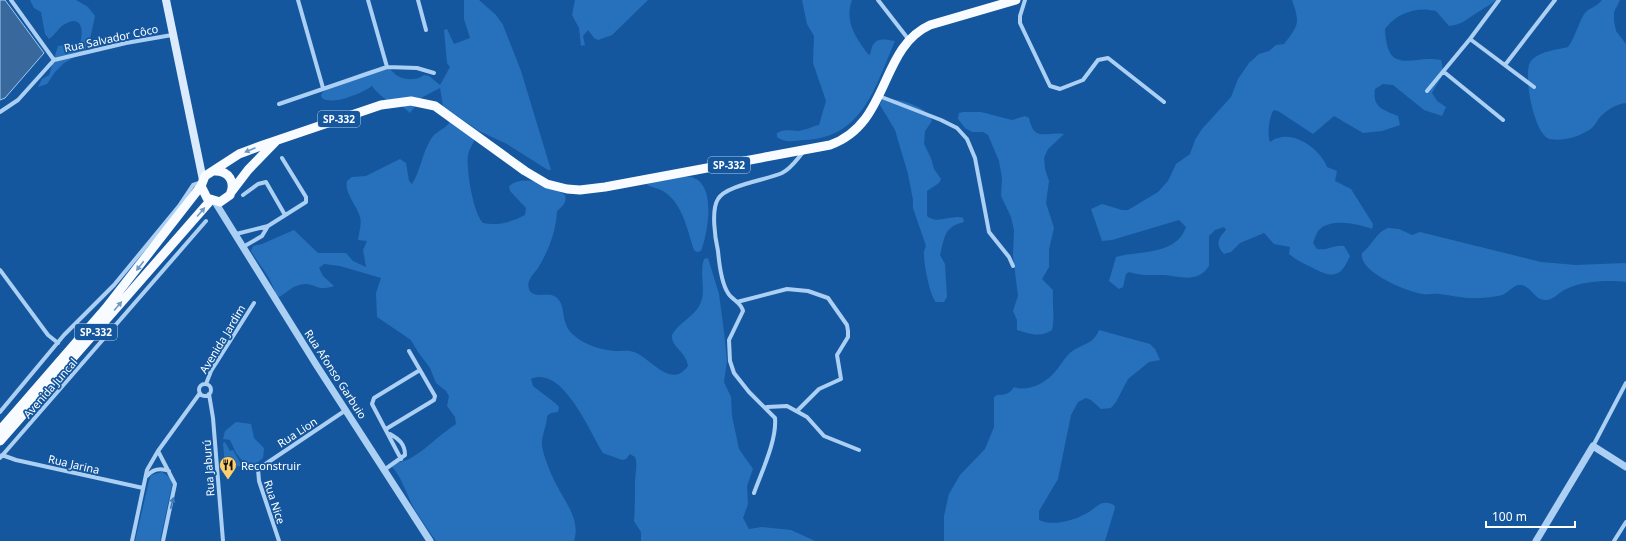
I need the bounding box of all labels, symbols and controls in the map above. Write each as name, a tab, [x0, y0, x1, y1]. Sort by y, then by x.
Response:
street label: Rua Salvador Côco	[63, 21, 160, 55]
road number: SP-332	[318, 111, 360, 127]
one-way arrow	[244, 147, 255, 153]
road number: SP-332	[708, 157, 750, 173]
one-way arrow	[196, 207, 205, 217]
one-way arrow	[135, 261, 144, 271]
one-way arrow	[113, 301, 122, 312]
street label: Avenida Jardim	[196, 302, 248, 376]
road number: SP-332	[75, 324, 117, 340]
street label: Rua Afonso Garbuio	[302, 327, 371, 422]
street label: Avenida Juncal	[20, 355, 80, 421]
street label: Rua Lion	[274, 414, 320, 450]
street label: Rua Jaburú	[199, 439, 217, 497]
street label: Rua Jarina	[47, 451, 101, 477]
restaurant icon: Reconstruir	[218, 455, 238, 480]
place label: Reconstruir	[241, 458, 301, 473]
street label: Rua Nice	[261, 478, 289, 526]
one-way arrow	[169, 497, 175, 509]
scale bar	[1486, 503, 1575, 529]
text: 100 m	[1492, 508, 1527, 525]

